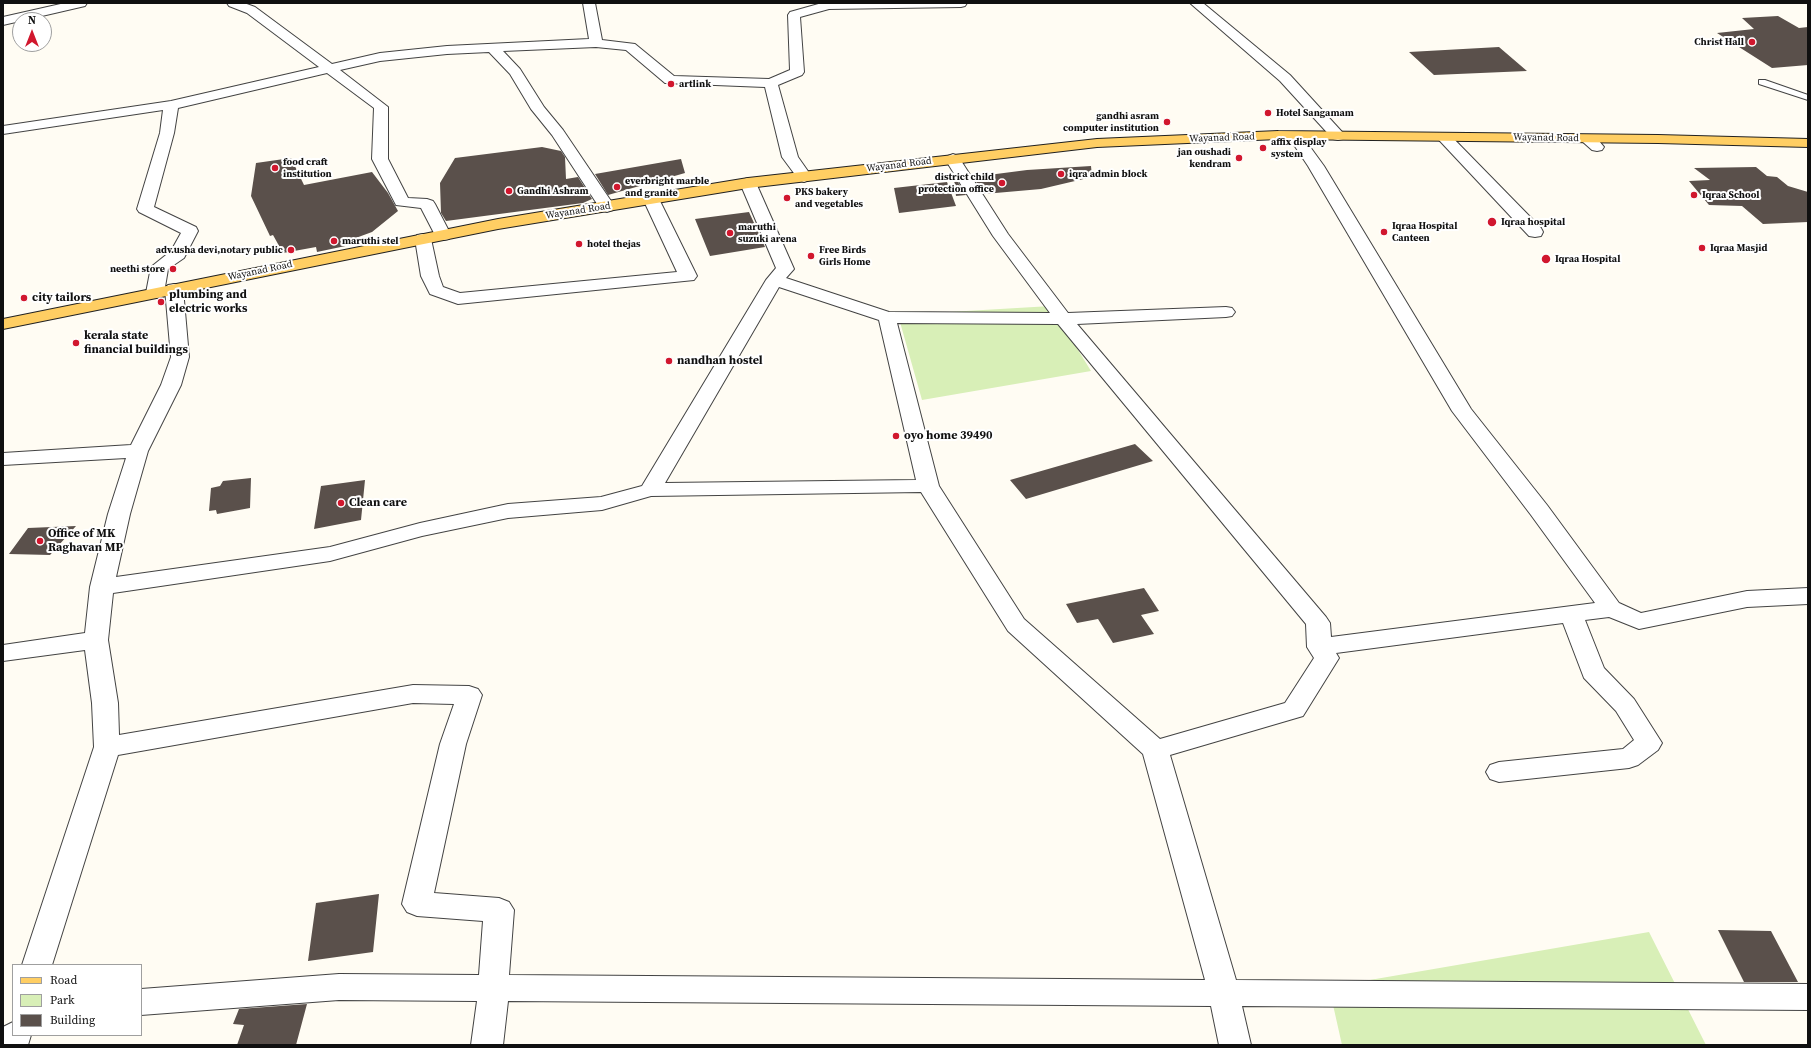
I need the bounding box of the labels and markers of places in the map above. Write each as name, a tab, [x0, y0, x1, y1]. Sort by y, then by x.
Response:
place label: Christ Hall	[1694, 36, 1744, 48]
marker: Christ Hall	[1747, 37, 1757, 47]
place label: artlink	[679, 78, 711, 90]
marker: artlink	[666, 79, 676, 89]
place label: Hotel Sangamam	[1276, 107, 1354, 119]
marker: Hotel Sangamam	[1263, 108, 1273, 118]
place label: gandhi asram computer institution	[1063, 110, 1159, 134]
marker: gandhi asram computer institution	[1162, 117, 1172, 127]
place label: affix display system	[1271, 136, 1327, 160]
marker: affix display system	[1258, 143, 1268, 153]
place label: jan oushadi kendram	[1178, 146, 1231, 170]
marker: jan oushadi kendram	[1234, 153, 1244, 163]
place label: food craft institution	[283, 156, 332, 180]
marker: food craft institution	[270, 163, 280, 173]
place label: iqra admin block	[1069, 168, 1147, 180]
marker: iqra admin block	[1056, 169, 1066, 179]
place label: district child protection office	[918, 171, 994, 194]
place label: everbright marble and granite	[625, 175, 709, 198]
marker: district child protection office	[997, 178, 1007, 188]
marker: everbright marble and granite	[612, 182, 622, 192]
place label: Gandhi Ashram	[517, 185, 589, 197]
marker: Gandhi Ashram	[504, 186, 514, 196]
place label: PKS bakery and vegetables	[795, 186, 863, 210]
place label: Iqraa School	[1702, 189, 1760, 201]
marker: Iqraa School	[1689, 190, 1699, 200]
marker: PKS bakery and vegetables	[782, 193, 792, 203]
marker: Iqraa hospital	[1486, 216, 1498, 228]
place label: Iqraa hospital	[1501, 216, 1565, 228]
place label: Iqraa Hospital Canteen	[1392, 220, 1457, 244]
place label: maruthi suzuki arena	[738, 221, 797, 244]
marker: Iqraa Hospital Canteen	[1379, 227, 1389, 237]
marker: maruthi suzuki arena	[725, 228, 735, 238]
place label: maruthi stel	[342, 235, 398, 247]
marker: maruthi stel	[329, 236, 339, 246]
place label: hotel thejas	[587, 238, 641, 250]
marker: hotel thejas	[574, 239, 584, 249]
place label: Iqraa Masjid	[1710, 242, 1767, 254]
marker: Iqraa Masjid	[1697, 243, 1707, 253]
place label: adv.usha devi,notary public	[156, 244, 283, 256]
place label: Free Birds Girls Home	[819, 244, 871, 268]
marker: adv.usha devi,notary public	[286, 245, 296, 255]
marker: Free Birds Girls Home	[806, 251, 816, 261]
marker: Iqraa Hospital	[1540, 253, 1552, 265]
place label: Iqraa Hospital	[1555, 253, 1620, 265]
place label: neethi store	[110, 263, 165, 275]
marker: neethi store	[168, 264, 178, 274]
place label: plumbing and electric works	[169, 288, 247, 316]
place label: city tailors	[32, 291, 91, 305]
marker: city tailors	[19, 293, 29, 303]
marker: plumbing and electric works	[156, 297, 166, 307]
place label: kerala state financial buildings	[84, 329, 188, 357]
marker: kerala state financial buildings	[71, 338, 81, 348]
place label: nandhan hostel	[677, 354, 763, 368]
marker: nandhan hostel	[664, 356, 674, 366]
place label: oyo home 39490	[904, 429, 992, 443]
marker: oyo home 39490	[891, 431, 901, 441]
place label: Clean care	[349, 496, 407, 510]
marker: Clean care	[336, 498, 346, 508]
place label: Office of MK Raghavan MP	[48, 527, 123, 555]
marker: Office of MK Raghavan MP	[35, 536, 45, 546]

